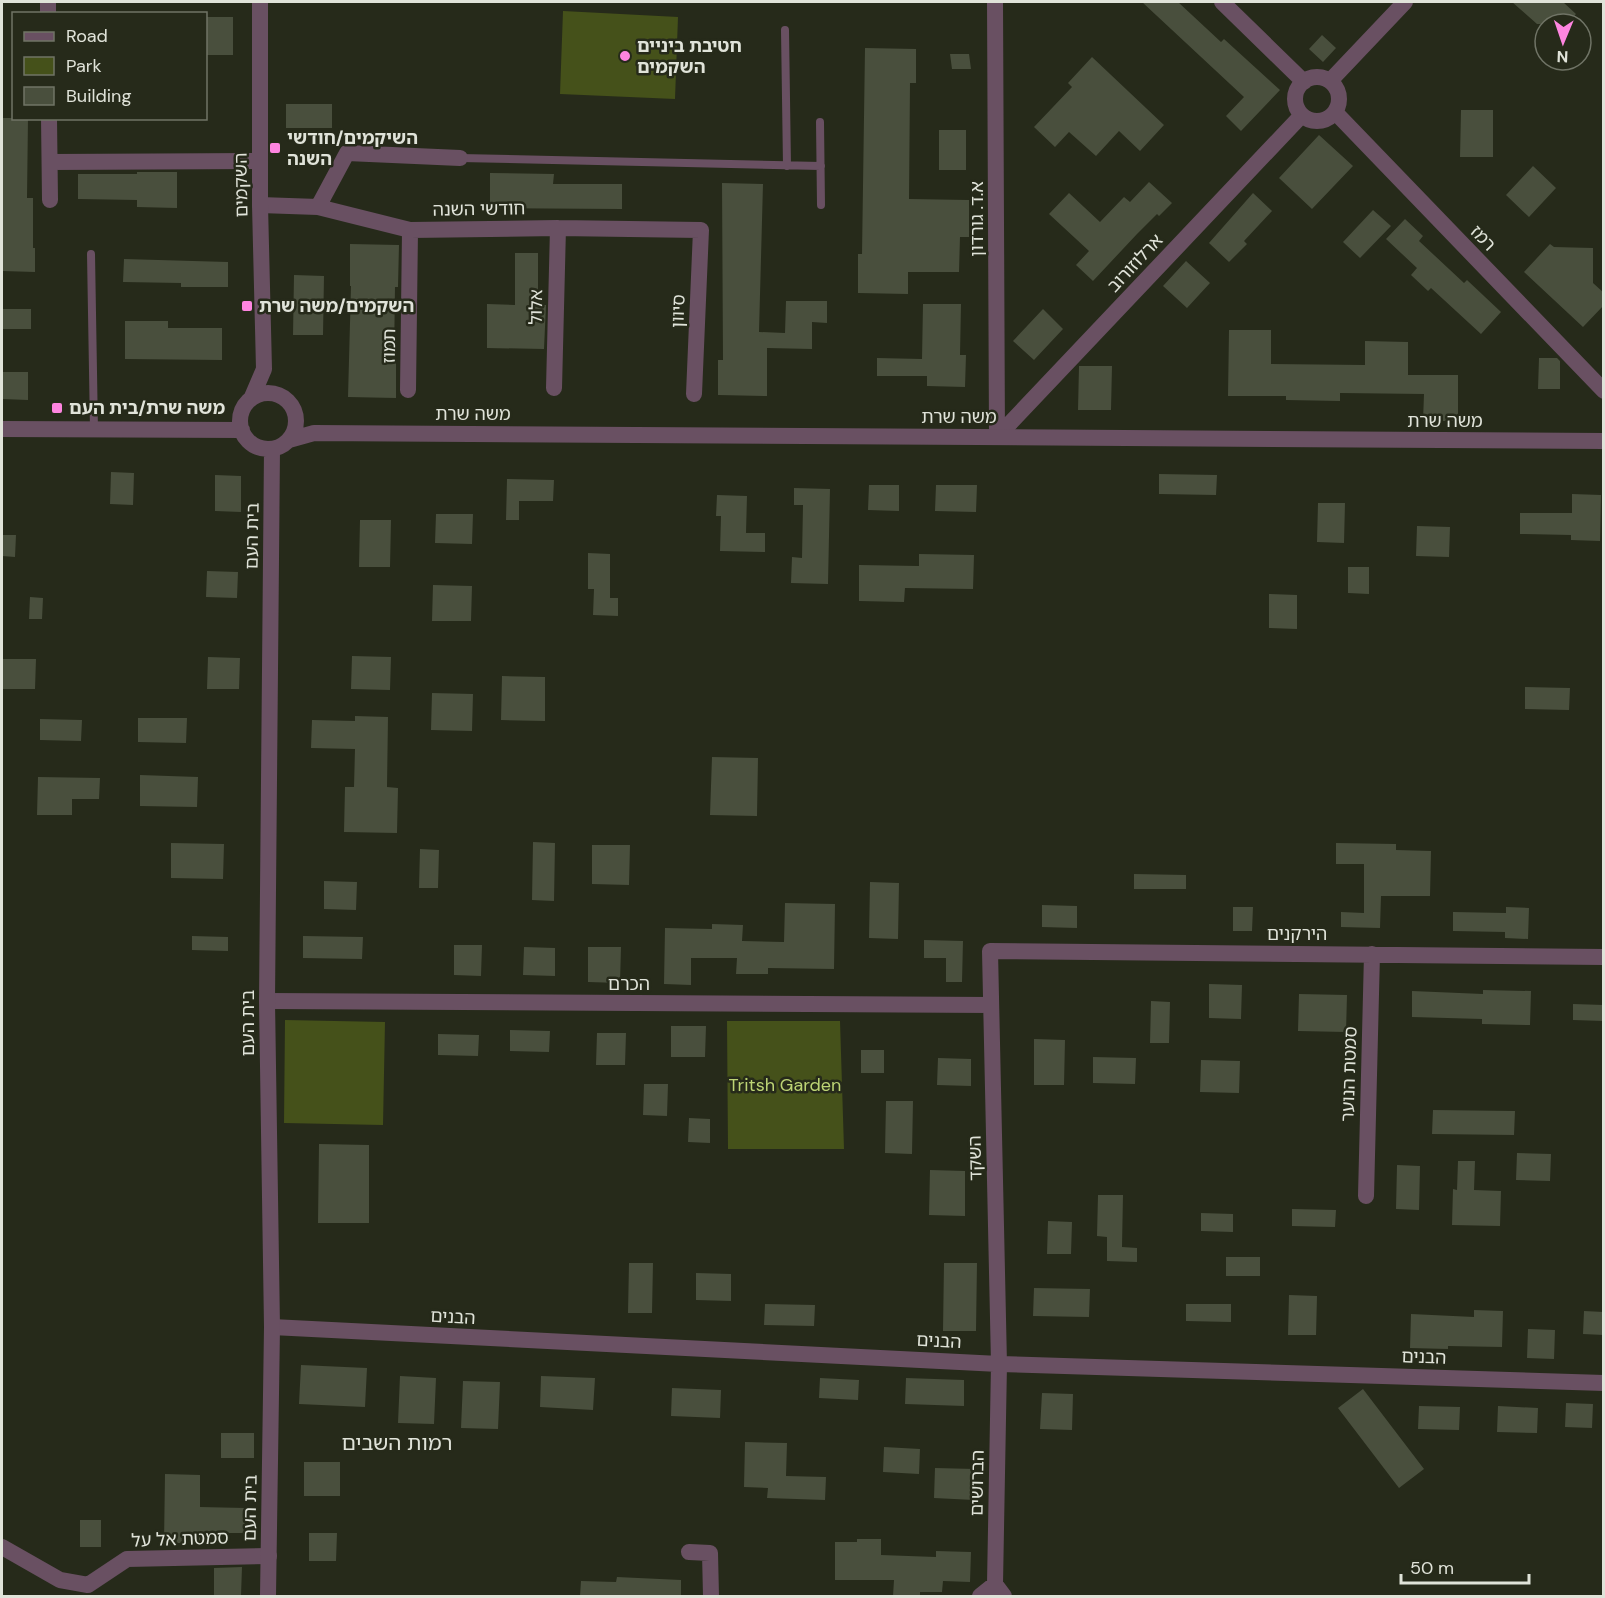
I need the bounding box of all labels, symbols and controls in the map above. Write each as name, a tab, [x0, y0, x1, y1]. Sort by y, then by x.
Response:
legend	[12, 12, 207, 120]
north arrow	[1533, 12, 1593, 72]
text: Road	[66, 24, 108, 48]
place label: חטיבת ביניים השקמים	[637, 34, 742, 79]
text: N	[1556, 46, 1569, 67]
marker: חטיבת ביניים השקמים	[618, 49, 632, 63]
text: Park	[66, 54, 102, 78]
text: Building	[66, 84, 131, 108]
place label: השיקמים/חודשי השנה	[287, 126, 418, 171]
marker: השיקמים/חודשי השנה	[268, 141, 282, 155]
street label: השקמים	[228, 152, 254, 218]
street label: א.ד. גורדון	[965, 181, 989, 257]
street label: חודשי השנה	[432, 196, 526, 222]
street label: רמז	[1465, 220, 1501, 256]
street label: ארלוזורוב	[1102, 229, 1168, 297]
street label: אלול	[524, 289, 548, 325]
place label: השקמים/משה שרת	[259, 294, 414, 318]
street label: סיוון	[665, 294, 691, 328]
marker: השקמים/משה שרת	[240, 299, 254, 313]
street label: תמוז	[377, 328, 401, 364]
place label: משה שרת/בית העם	[69, 396, 225, 420]
marker: משה שרת/בית העם	[50, 401, 64, 415]
street label: משה שרת	[435, 402, 511, 426]
street label: משה שרת	[921, 405, 997, 429]
street label: משה שרת	[1407, 409, 1483, 433]
street label: בית העם	[239, 502, 265, 570]
street label: הירקנים	[1267, 922, 1327, 946]
street label: הכרם	[608, 972, 650, 996]
street label: בית העם	[236, 990, 260, 1056]
street label: סמטת הנוער	[1335, 1026, 1363, 1122]
park label: Tritsh Garden	[729, 1073, 841, 1097]
street label: השקד	[963, 1135, 987, 1181]
street label: הבנים	[430, 1304, 476, 1330]
street label: הבנים	[916, 1328, 962, 1354]
street label: הבנים	[1401, 1344, 1447, 1370]
district label: רמות השבים	[342, 1429, 452, 1457]
street label: הברושים	[964, 1450, 990, 1516]
street label: בית העם	[237, 1474, 263, 1542]
street label: סמטת אל על	[131, 1525, 229, 1553]
scale bar	[1401, 1547, 1528, 1585]
text: 50 m	[1410, 1556, 1454, 1580]

